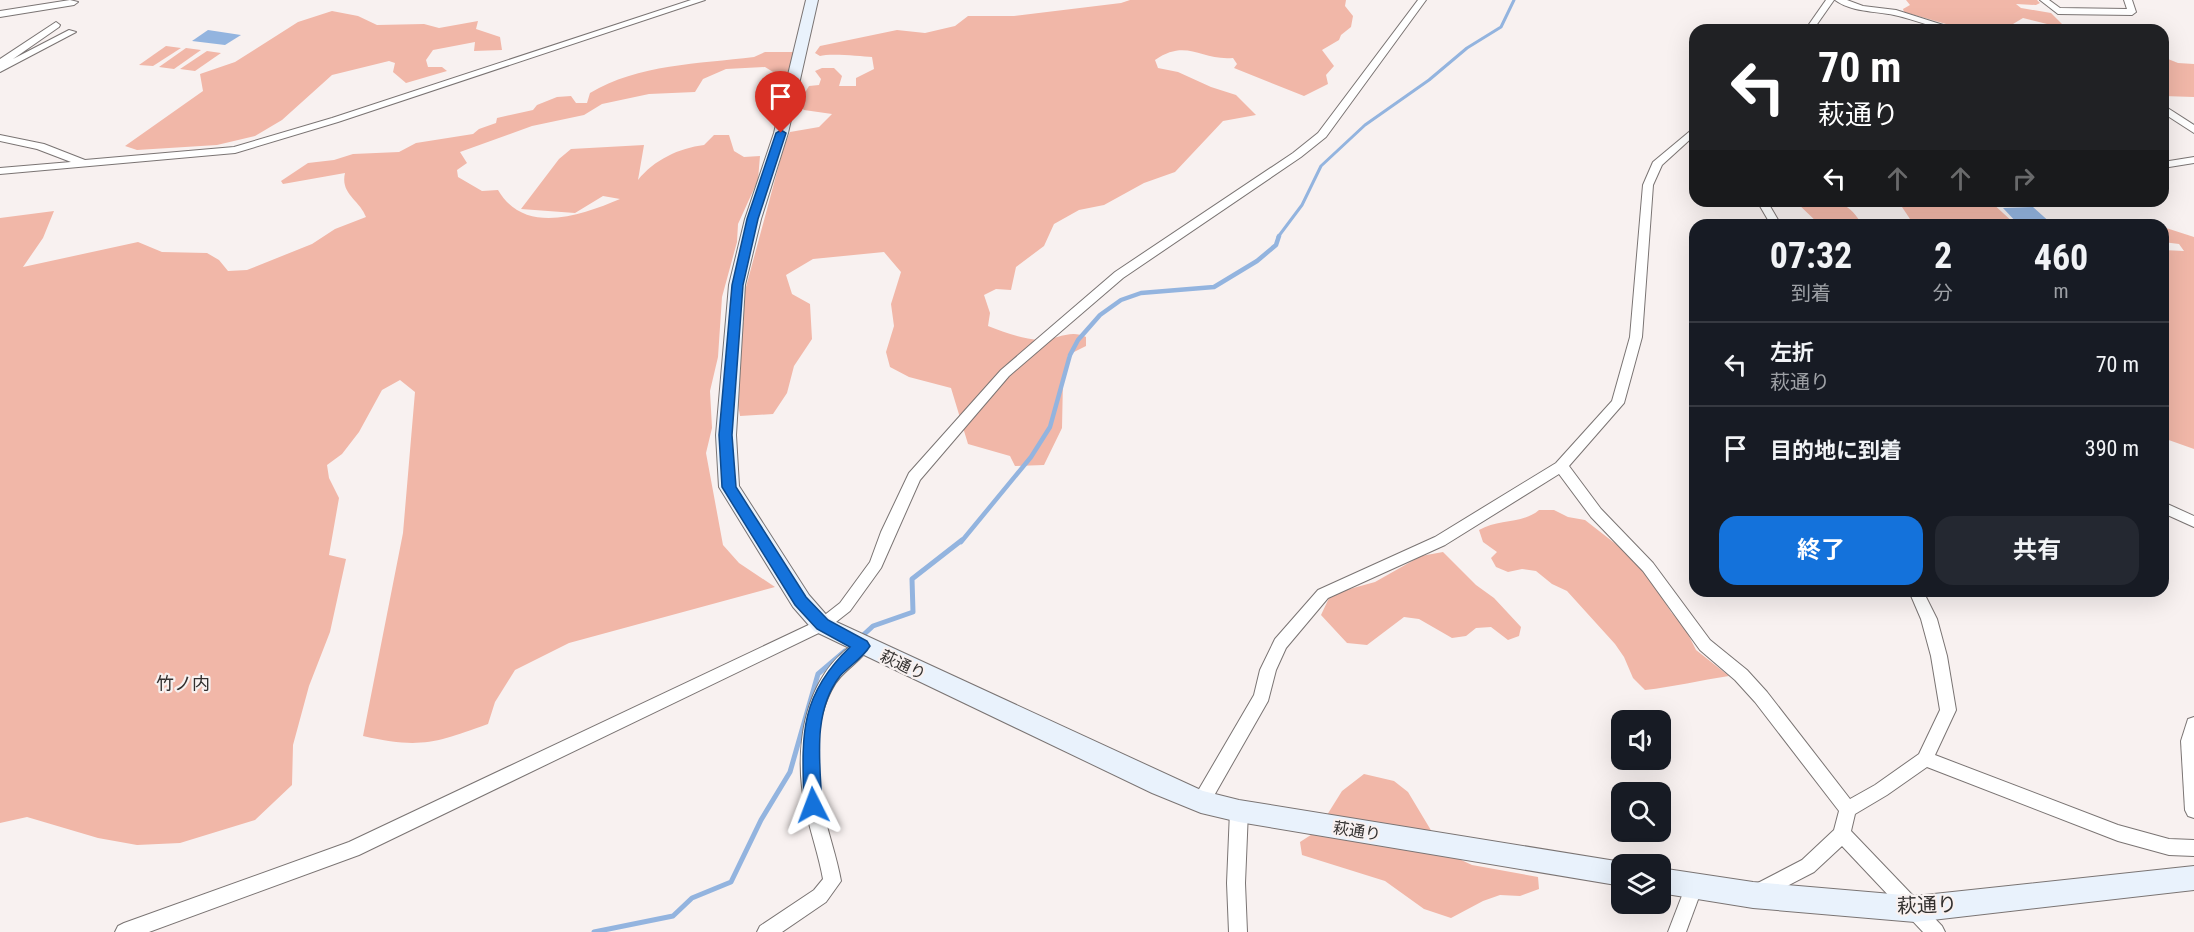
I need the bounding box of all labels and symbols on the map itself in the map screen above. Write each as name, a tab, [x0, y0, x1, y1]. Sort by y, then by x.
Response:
pin	[755, 71, 806, 133]
street label: 萩通り	[877, 646, 929, 684]
district label: 竹ノ内	[156, 673, 210, 694]
position arrow	[781, 773, 845, 837]
street label: 萩通り	[1332, 818, 1382, 844]
street label: 萩通り	[1897, 892, 1957, 918]

